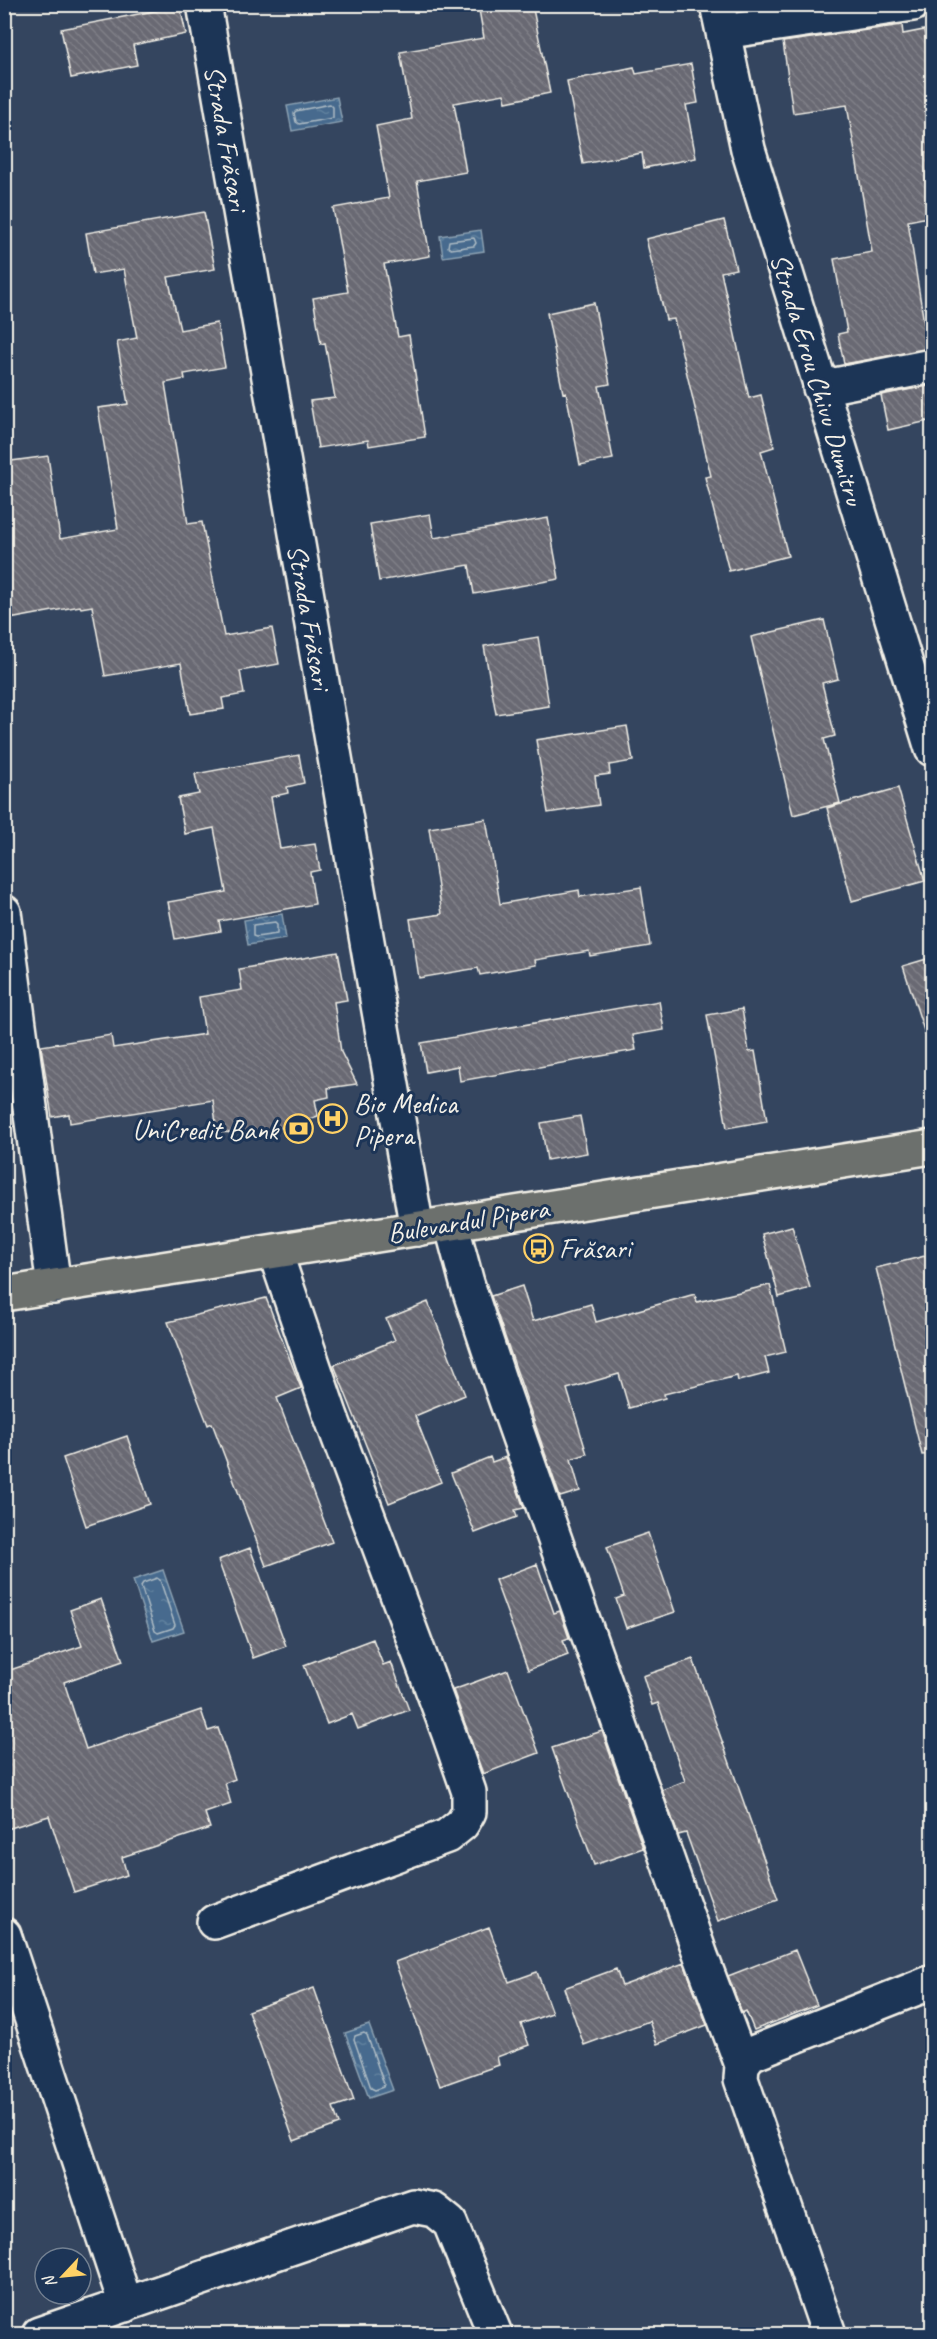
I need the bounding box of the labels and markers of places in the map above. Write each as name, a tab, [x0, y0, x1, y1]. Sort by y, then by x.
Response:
place label: Bio Medica Pipera	[354, 1086, 459, 1153]
hospital icon: Bio Medica Pipera	[317, 1103, 349, 1135]
place label: UniCredit Bank	[132, 1112, 280, 1147]
bank icon: UniCredit Bank	[283, 1113, 315, 1145]
place label: Frăsari	[559, 1231, 635, 1266]
bus stop icon: Frăsari	[522, 1232, 554, 1264]

